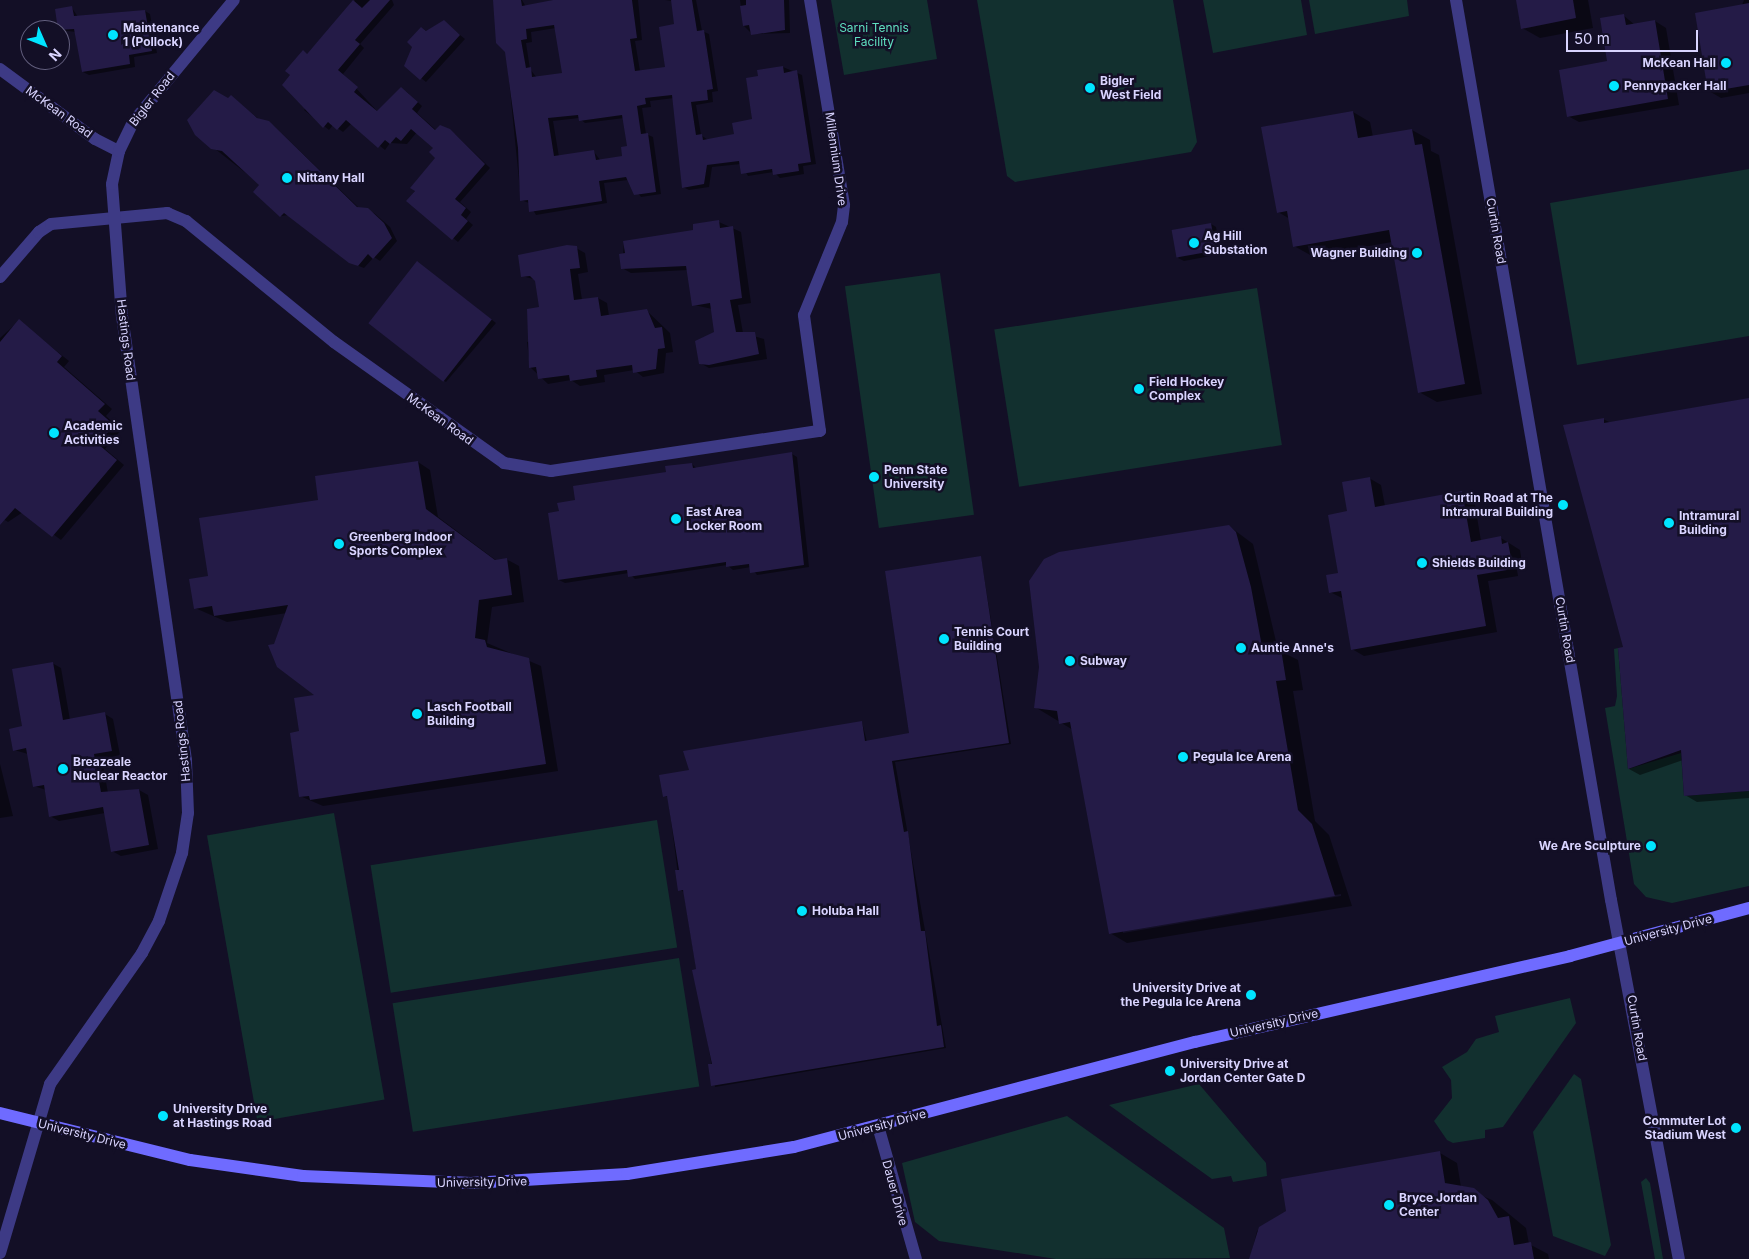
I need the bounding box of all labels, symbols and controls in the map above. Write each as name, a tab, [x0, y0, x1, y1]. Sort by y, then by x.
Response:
north arrow	[20, 20, 70, 70]
scale bar	[1569, 20, 1702, 52]
place label: Maintenance 1 (Pollock)	[123, 21, 199, 49]
park label: Sarni Tennis Facility	[839, 21, 909, 49]
marker: Maintenance 1 (Pollock)	[107, 29, 119, 41]
text: 50 m	[1574, 29, 1610, 48]
text: N	[46, 45, 65, 65]
place label: McKean Hall	[1643, 56, 1716, 70]
marker: McKean Hall	[1720, 57, 1732, 69]
street label: Bigler Road	[126, 69, 178, 129]
place label: Bigler West Field	[1100, 74, 1161, 102]
place label: Pennypacker Hall	[1624, 79, 1726, 93]
marker: Pennypacker Hall	[1608, 80, 1620, 92]
marker: Bigler West Field	[1084, 82, 1096, 94]
street label: McKean Road	[23, 83, 95, 141]
street label: Millennium Drive	[822, 111, 850, 207]
place label: Nittany Hall	[297, 171, 365, 185]
marker: Nittany Hall	[281, 172, 293, 184]
street label: Curtin Road	[1483, 197, 1509, 265]
place label: Ag Hill Substation	[1204, 229, 1268, 257]
marker: Ag Hill Substation	[1188, 237, 1200, 249]
place label: Wagner Building	[1311, 246, 1407, 260]
marker: Wagner Building	[1411, 247, 1423, 259]
street label: Hastings Road	[114, 298, 138, 382]
place label: Field Hockey Complex	[1149, 375, 1224, 403]
marker: Field Hockey Complex	[1133, 383, 1145, 395]
street label: McKean Road	[404, 390, 476, 448]
place label: Academic Activities	[64, 419, 123, 447]
marker: Academic Activities	[48, 427, 60, 439]
place label: Penn State University	[884, 463, 947, 491]
marker: Penn State University	[868, 471, 880, 483]
place label: Curtin Road at The Intramural Building	[1442, 491, 1553, 519]
marker: Curtin Road at The Intramural Building	[1557, 499, 1569, 511]
place label: East Area Locker Room	[686, 505, 762, 533]
place label: Intramural Building	[1679, 509, 1739, 537]
marker: East Area Locker Room	[670, 513, 682, 525]
marker: Intramural Building	[1663, 517, 1675, 529]
place label: Greenberg Indoor Sports Complex	[349, 530, 452, 558]
marker: Greenberg Indoor Sports Complex	[333, 538, 345, 550]
place label: Shields Building	[1432, 556, 1526, 570]
marker: Shields Building	[1416, 557, 1428, 569]
street label: Curtin Road	[1552, 596, 1578, 664]
place label: Tennis Court Building	[954, 625, 1029, 653]
marker: Tennis Court Building	[938, 633, 950, 645]
place label: Auntie Anne's	[1251, 641, 1334, 655]
marker: Auntie Anne's	[1235, 642, 1247, 654]
place label: Subway	[1080, 654, 1127, 668]
marker: Subway	[1064, 655, 1076, 667]
street label: Hastings Road	[171, 700, 193, 782]
place label: Lasch Football Building	[427, 700, 512, 728]
marker: Lasch Football Building	[411, 708, 423, 720]
place label: Pegula Ice Arena	[1193, 750, 1291, 764]
marker: Pegula Ice Arena	[1177, 751, 1189, 763]
place label: Breazeale Nuclear Reactor	[73, 755, 167, 783]
marker: Breazeale Nuclear Reactor	[57, 763, 69, 775]
place label: We Are Sculpture	[1539, 839, 1641, 853]
marker: We Are Sculpture	[1645, 840, 1657, 852]
place label: Holuba Hall	[812, 904, 879, 918]
marker: Holuba Hall	[796, 905, 808, 917]
street label: University Drive	[1623, 911, 1713, 949]
place label: University Drive at the Pegula Ice Arena	[1121, 981, 1241, 1009]
marker: University Drive at the Pegula Ice Arena	[1245, 989, 1257, 1001]
street label: Curtin Road	[1624, 994, 1650, 1062]
street label: University Drive	[1228, 1006, 1320, 1040]
place label: University Drive at Jordan Center Gate D	[1180, 1057, 1305, 1085]
marker: University Drive at Jordan Center Gate D	[1164, 1065, 1176, 1077]
place label: University Drive at Hastings Road	[173, 1102, 272, 1130]
street label: University Drive	[837, 1106, 927, 1144]
marker: University Drive at Hastings Road	[157, 1110, 169, 1122]
place label: Commuter Lot Stadium West	[1643, 1114, 1726, 1142]
street label: University Drive	[36, 1116, 128, 1152]
marker: Commuter Lot Stadium West	[1730, 1122, 1742, 1134]
street label: Dauer Drive	[879, 1159, 911, 1227]
street label: University Drive	[437, 1174, 527, 1190]
place label: Bryce Jordan Center	[1399, 1191, 1477, 1219]
marker: Bryce Jordan Center	[1383, 1199, 1395, 1211]

